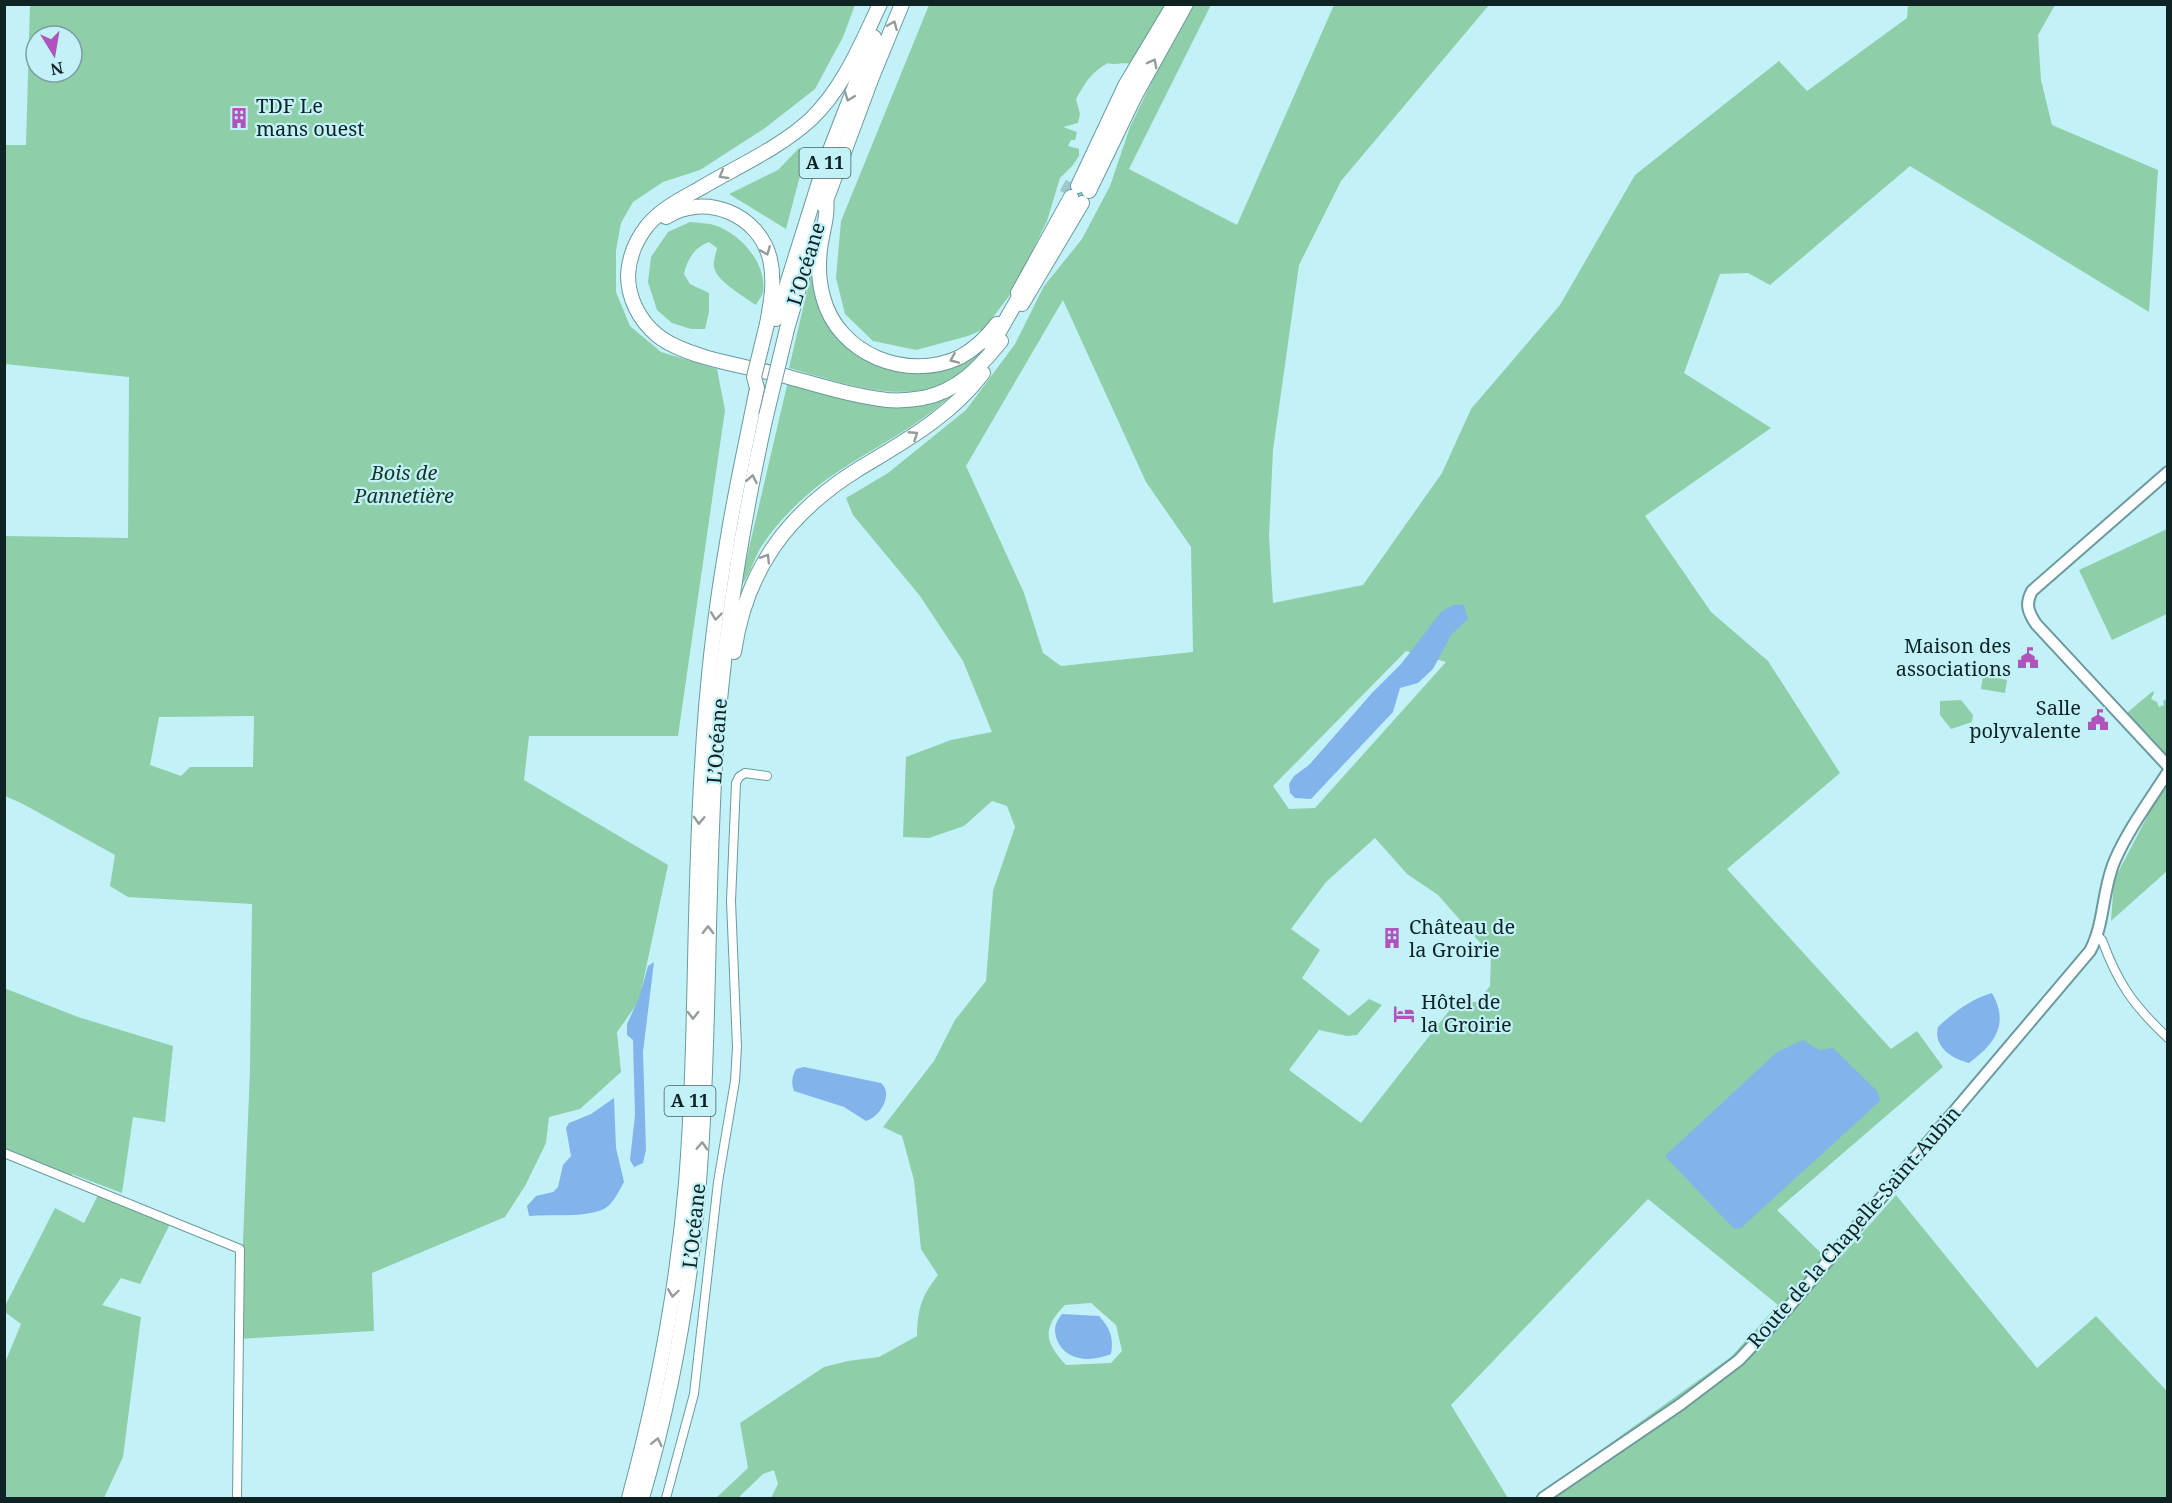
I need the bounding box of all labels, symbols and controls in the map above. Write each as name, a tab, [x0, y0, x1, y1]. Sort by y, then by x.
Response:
one-way arrow	[886, 21, 898, 32]
north arrow	[24, 24, 84, 84]
text: N	[48, 57, 65, 81]
one-way arrow	[1146, 59, 1157, 69]
one-way arrow	[844, 91, 856, 102]
place label: TDF Le mans ouest	[256, 92, 364, 142]
building icon: TDF Le mans ouest	[227, 106, 251, 130]
road number: A 11	[800, 148, 850, 178]
one-way arrow	[719, 168, 729, 179]
street label: L’Océane	[780, 219, 831, 309]
one-way arrow	[759, 244, 771, 255]
one-way arrow	[949, 352, 960, 364]
one-way arrow	[907, 431, 918, 442]
park label: Bois de Pannetière	[353, 459, 454, 509]
one-way arrow	[745, 474, 758, 484]
one-way arrow	[758, 554, 770, 564]
one-way arrow	[710, 611, 723, 620]
place label: Maison des associations	[1896, 632, 2011, 682]
public building icon: Maison des associations	[2016, 646, 2040, 670]
place label: Salle polyvalente	[1969, 694, 2081, 744]
street label: L’Océane	[700, 697, 733, 785]
public building icon: Salle polyvalente	[2086, 708, 2110, 732]
one-way arrow	[692, 815, 705, 824]
place label: Château de la Groirie	[1409, 913, 1515, 963]
one-way arrow	[702, 925, 715, 934]
building icon: Château de la Groirie	[1380, 926, 1404, 950]
place label: Hôtel de la Groirie	[1421, 988, 1512, 1038]
hotel icon: Hôtel de la Groirie	[1392, 1002, 1416, 1026]
one-way arrow	[687, 1010, 699, 1019]
road number: A 11	[664, 1086, 716, 1116]
street label: Route de la Chapelle-Saint-Aubin	[1741, 1100, 1966, 1353]
one-way arrow	[695, 1141, 708, 1150]
street label: L’Océane	[676, 1182, 711, 1270]
one-way arrow	[667, 1288, 679, 1298]
one-way arrow	[650, 1437, 663, 1447]

